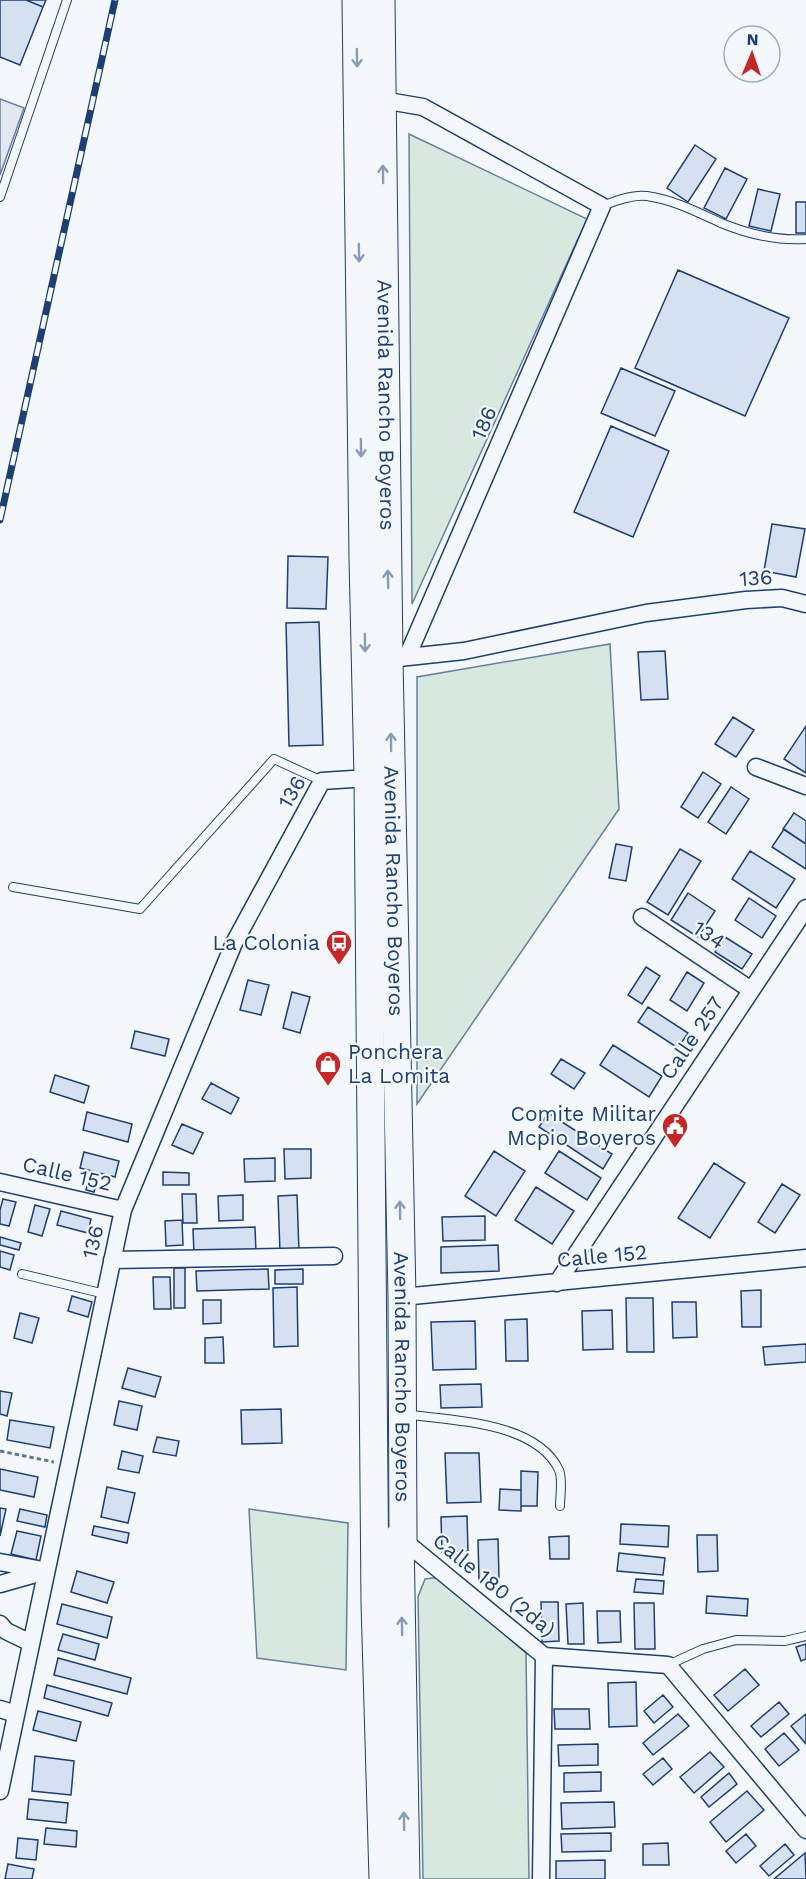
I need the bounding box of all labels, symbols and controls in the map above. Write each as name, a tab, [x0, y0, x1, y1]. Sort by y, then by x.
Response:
north arrow	[722, 24, 782, 84]
text: N	[746, 30, 759, 49]
one-way arrow	[351, 48, 363, 68]
one-way arrow	[377, 165, 389, 185]
one-way arrow	[353, 243, 365, 263]
street label: Avenida Rancho Boyeros	[372, 279, 400, 531]
street label: 186	[465, 402, 502, 443]
one-way arrow	[355, 438, 367, 458]
street label: 136	[739, 564, 773, 591]
one-way arrow	[382, 570, 394, 590]
one-way arrow	[359, 633, 370, 653]
one-way arrow	[385, 732, 397, 752]
street label: Avenida Rancho Boyeros	[379, 765, 409, 1017]
street label: 136	[272, 771, 311, 812]
street label: 134	[689, 915, 730, 954]
bus stop icon: La Colonia	[324, 928, 354, 966]
place label: La Colonia	[212, 930, 320, 955]
street label: Calle 257	[655, 991, 729, 1084]
place label: Ponchera La Lomita	[348, 1039, 450, 1088]
shop icon: Ponchera La Lomita	[313, 1049, 343, 1087]
place label: Comite Militar Mcpio Boyeros	[507, 1101, 656, 1150]
public building icon: Comite Militar Mcpio Boyeros	[660, 1111, 690, 1149]
street label: Calle 152	[20, 1151, 114, 1196]
one-way arrow	[394, 1200, 406, 1220]
street label: 136	[77, 1223, 108, 1261]
street label: Calle 152	[556, 1239, 648, 1272]
street label: Avenida Rancho Boyeros	[389, 1251, 416, 1502]
street label: Calle 180 (2da)	[428, 1528, 561, 1642]
one-way arrow	[396, 1616, 408, 1636]
one-way arrow	[399, 1811, 410, 1831]

